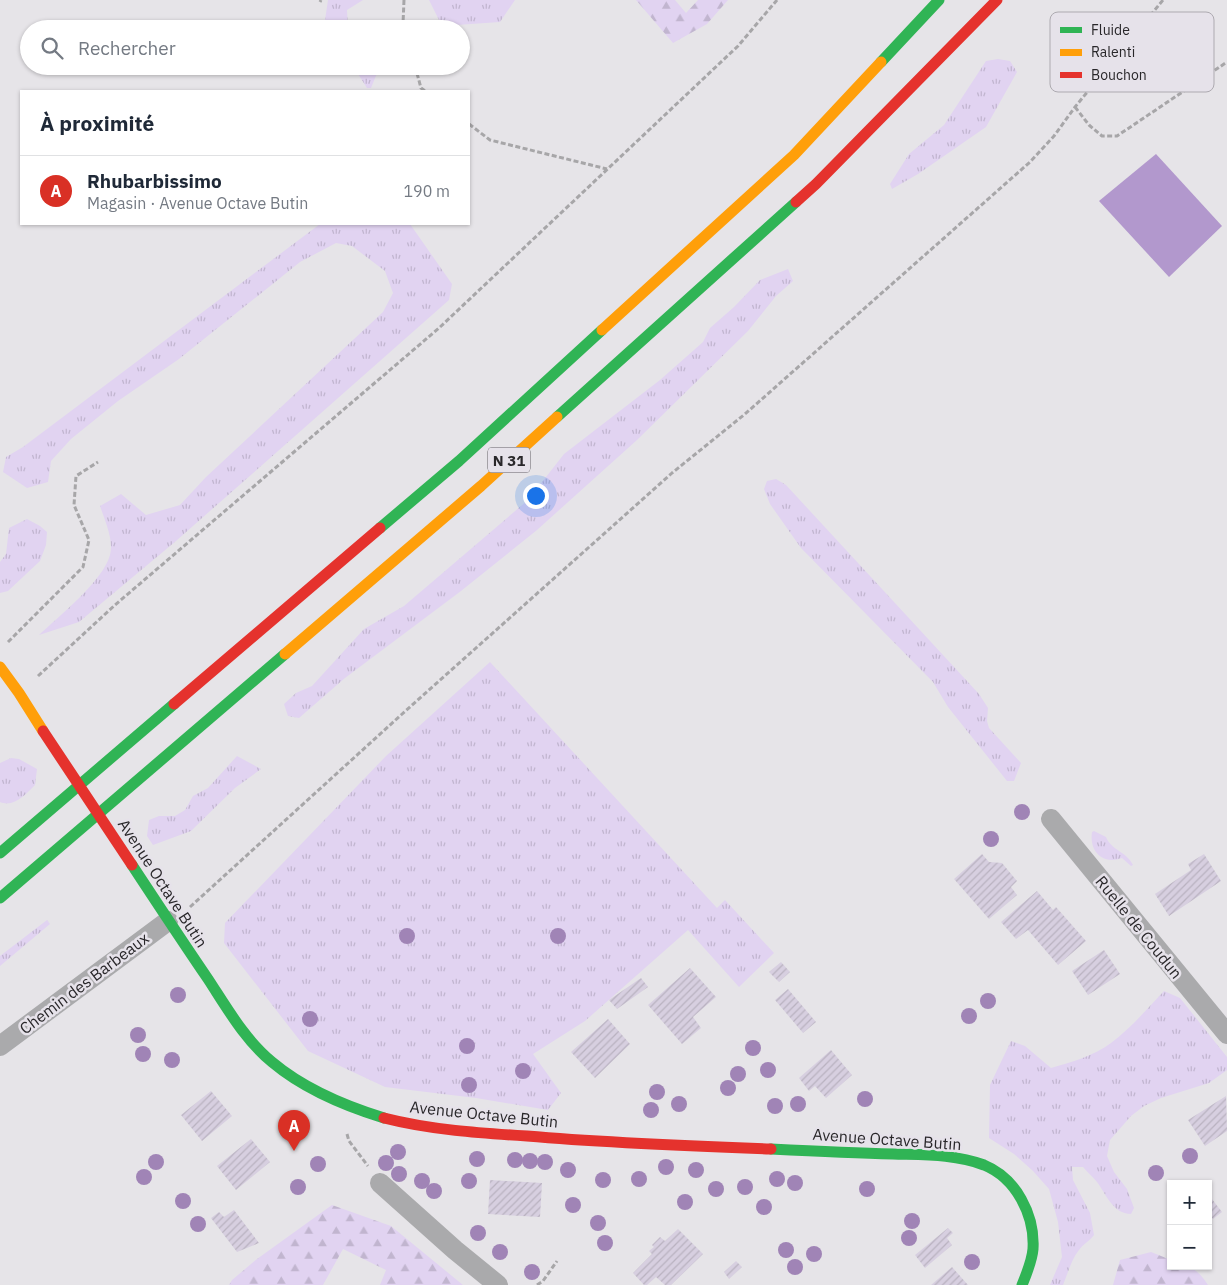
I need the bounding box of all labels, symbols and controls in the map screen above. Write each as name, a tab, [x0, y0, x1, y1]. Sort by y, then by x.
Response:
legend	[1050, 12, 1214, 92]
search box	[20, 20, 470, 75]
text: Fluide	[1091, 21, 1130, 39]
icon: search	[38, 34, 66, 62]
text: Rechercher	[78, 36, 176, 60]
text: Ralenti	[1091, 43, 1135, 61]
text: Bouchon	[1091, 66, 1147, 84]
text: À proximité	[40, 109, 154, 137]
text: Rhubarbissimo	[87, 169, 222, 193]
text: A	[51, 181, 61, 201]
text: 190 m	[403, 181, 450, 201]
text: Magasin · Avenue Octave Butin	[87, 193, 308, 213]
road number: N 31	[488, 448, 530, 472]
your location	[523, 483, 549, 509]
street label: Avenue Octave Butin	[114, 815, 212, 951]
street label: Ruelle de Coudun	[1091, 872, 1187, 982]
street label: Chemin des Barbeaux	[15, 928, 153, 1038]
street label: Avenue Octave Butin	[409, 1096, 559, 1132]
pin: A	[278, 1110, 310, 1151]
street label: Avenue Octave Butin	[812, 1124, 962, 1154]
map controls	[1167, 1180, 1212, 1270]
button: +	[1167, 1180, 1212, 1225]
button: −	[1167, 1225, 1212, 1270]

